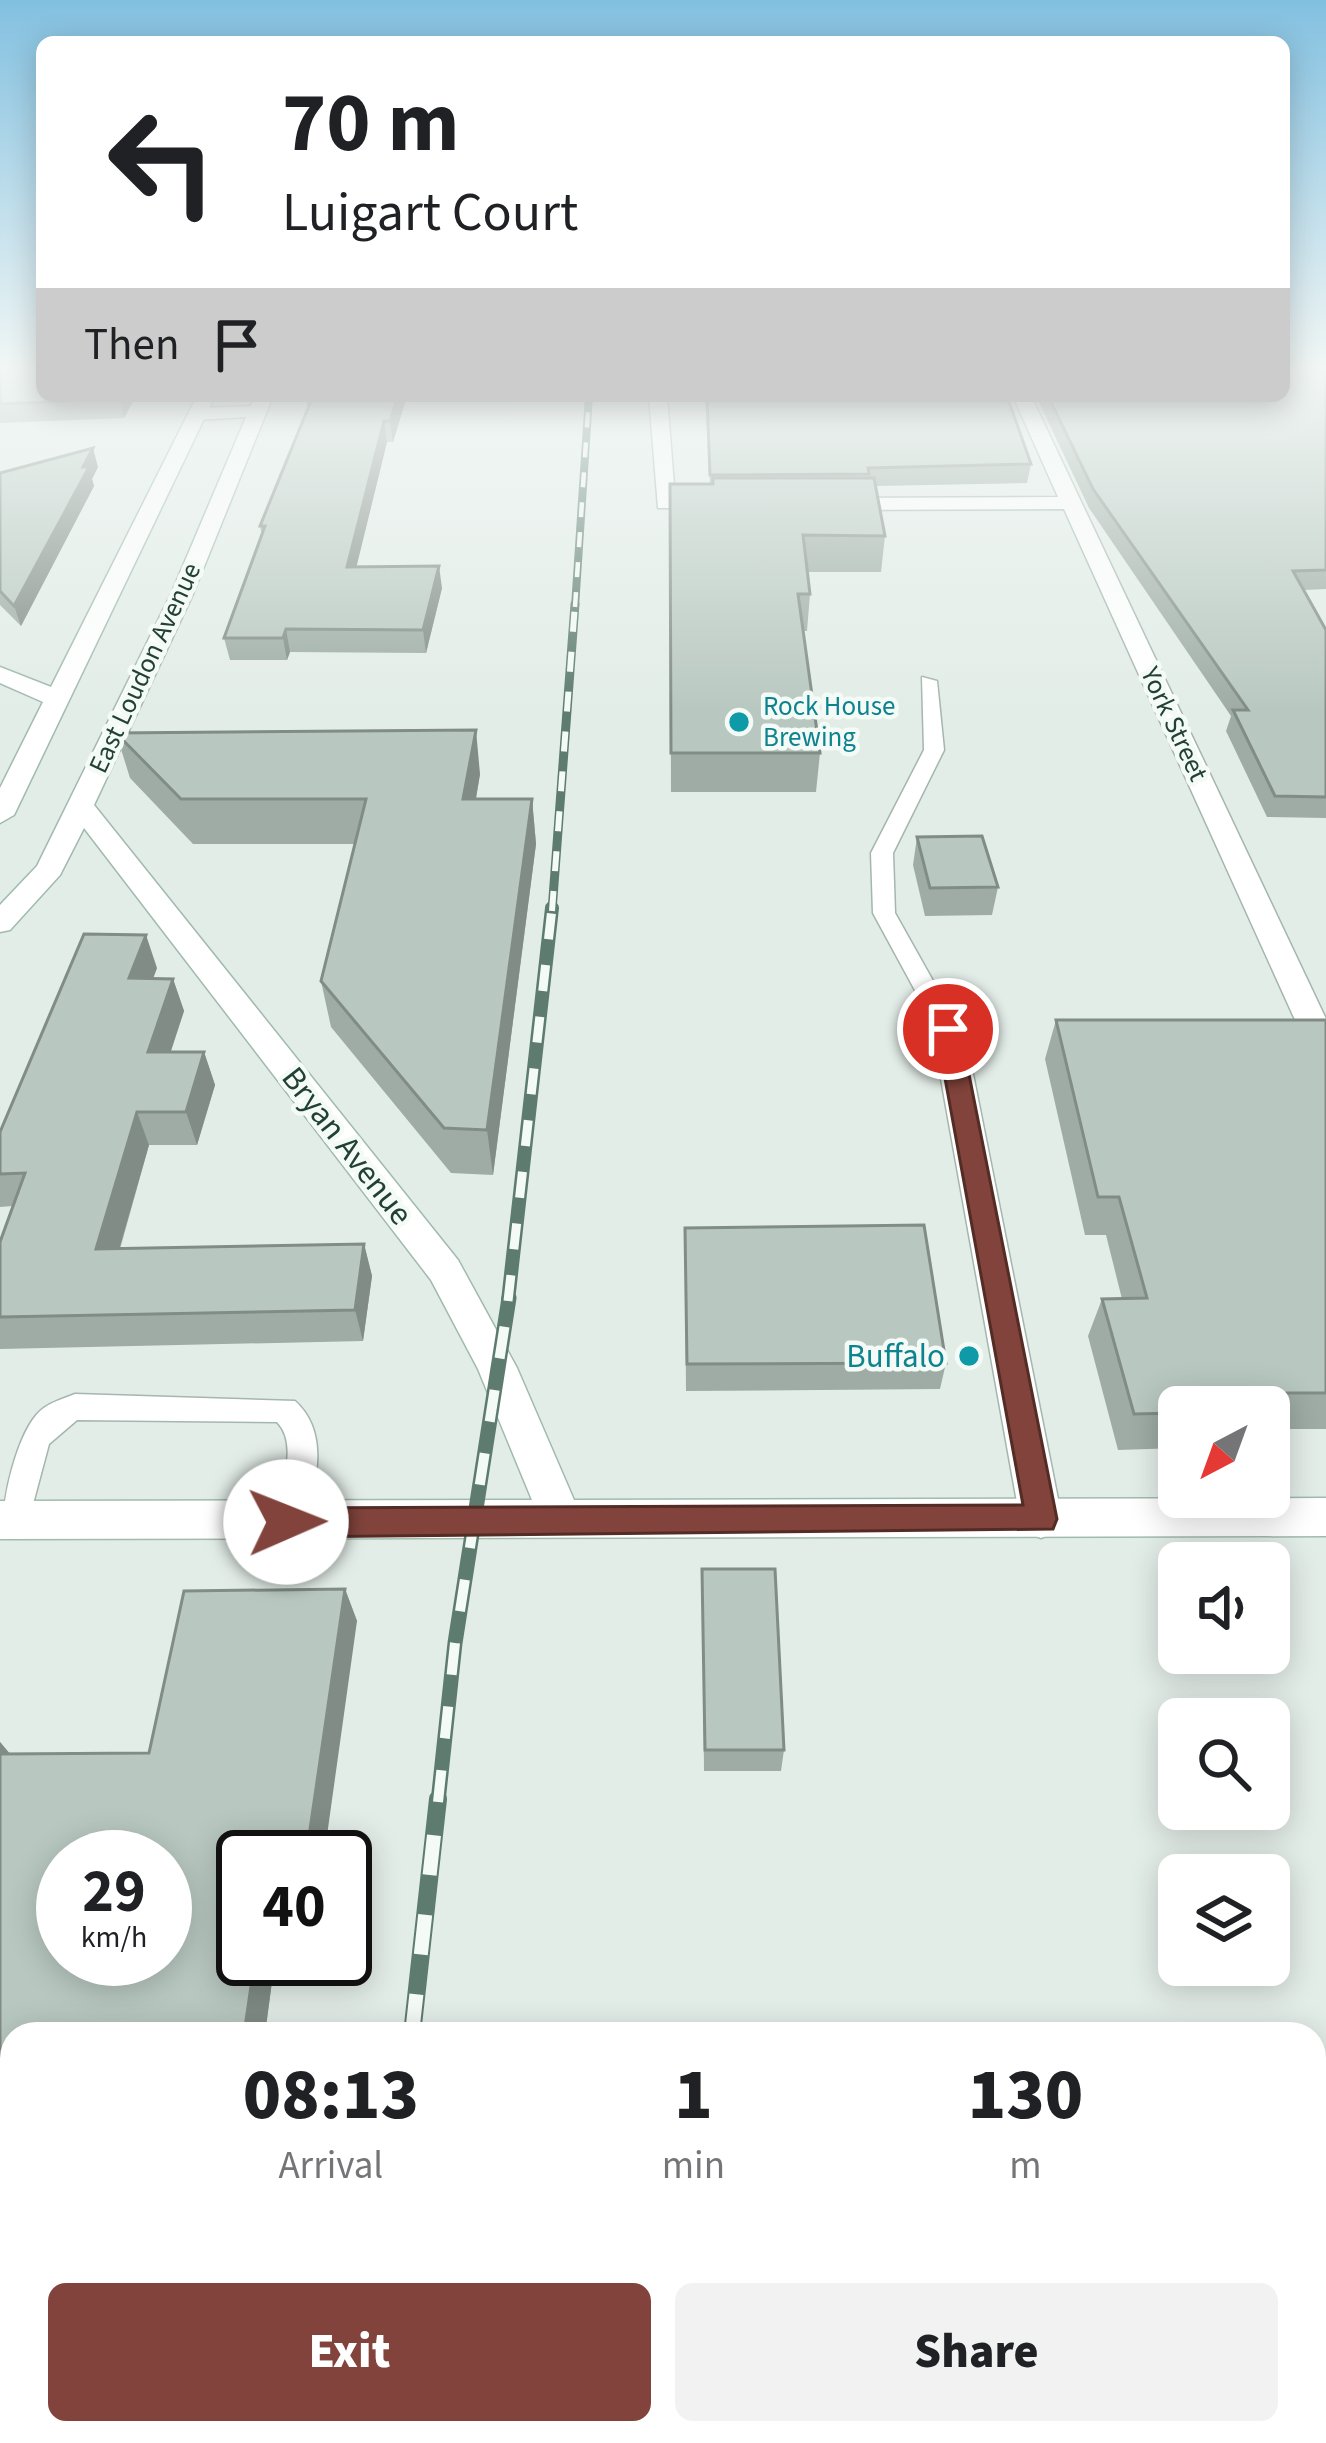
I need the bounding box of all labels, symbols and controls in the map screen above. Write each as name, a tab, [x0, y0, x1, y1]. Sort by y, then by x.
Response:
text: 70 m	[282, 64, 460, 184]
icon: left	[84, 84, 240, 240]
text: Luigart Court	[282, 175, 578, 252]
icon: arrive	[204, 312, 270, 378]
text: Then	[84, 313, 180, 377]
street label: East Loudon Avenue	[79, 556, 211, 780]
street label: York Street	[1130, 659, 1217, 788]
place label: Rock House Brewing	[763, 687, 895, 757]
marker: Rock House Brewing	[726, 709, 752, 735]
pin	[897, 978, 999, 1080]
icon: arrive	[915, 996, 981, 1062]
street label: Bryan Avenue	[270, 1057, 424, 1235]
place label: Buffalo	[846, 1333, 945, 1380]
marker: Buffalo	[956, 1343, 982, 1369]
north arrow	[1158, 1386, 1290, 1518]
map controls	[1158, 1386, 1290, 1986]
position arrow	[223, 1459, 349, 1585]
button: sound	[1158, 1542, 1290, 1674]
button: search	[1158, 1698, 1290, 1830]
speed limit sign: 40	[216, 1830, 372, 1986]
text: 29	[82, 1850, 146, 1935]
button: layers	[1158, 1854, 1290, 1986]
text: km/h	[81, 1916, 147, 1959]
text: 08:13	[243, 2044, 419, 2147]
text: 1	[674, 2044, 713, 2147]
text: 130	[968, 2044, 1083, 2147]
text: Arrival	[278, 2138, 383, 2194]
text: min	[662, 2138, 725, 2194]
text: m	[1009, 2138, 1042, 2194]
button: Exit	[48, 2283, 651, 2421]
button: Share	[675, 2283, 1278, 2421]

